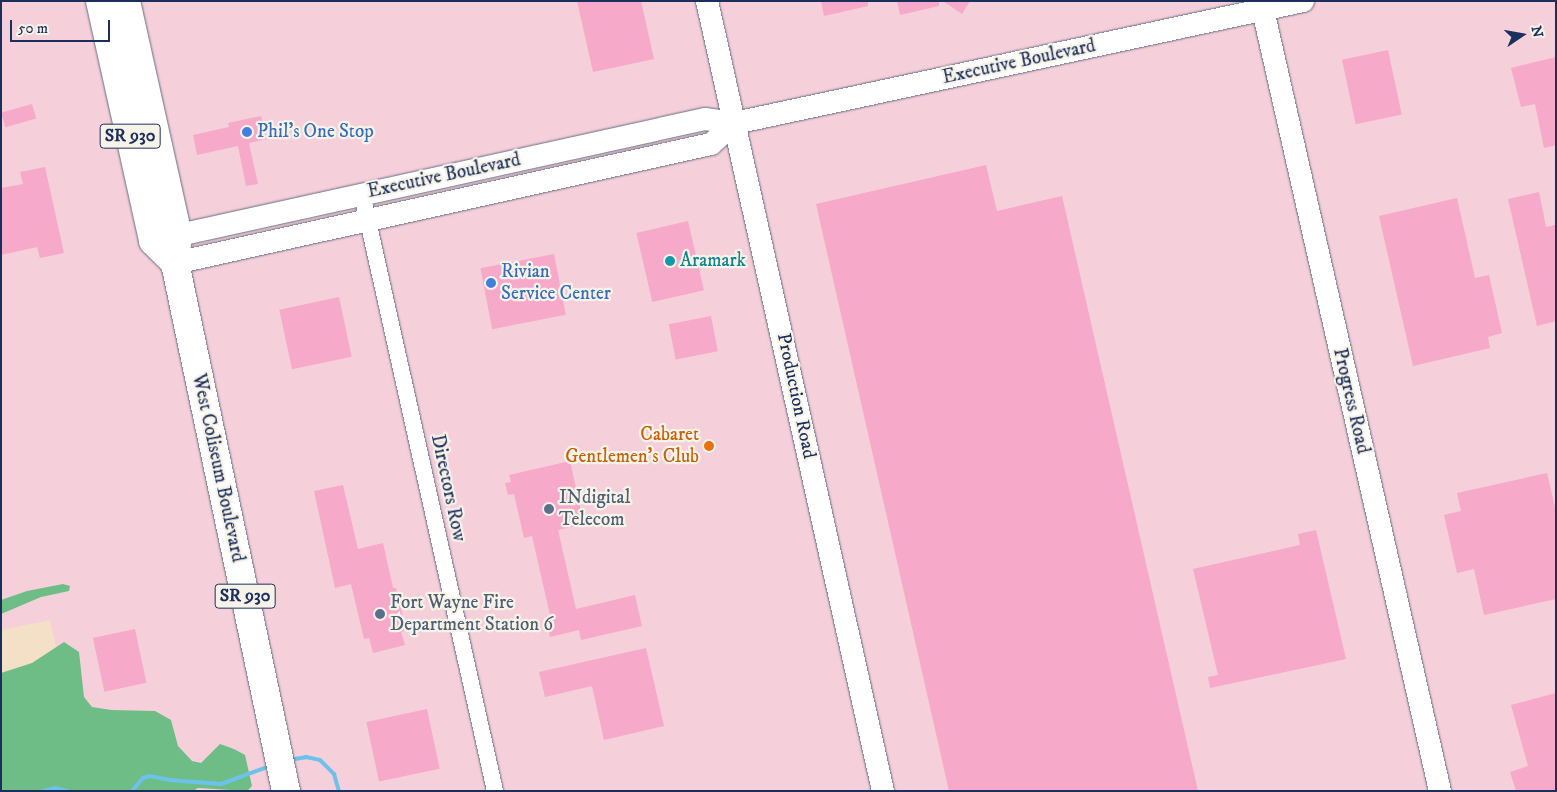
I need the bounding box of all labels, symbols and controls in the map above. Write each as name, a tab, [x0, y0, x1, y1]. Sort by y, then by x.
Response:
scale bar	[12, 10, 112, 42]
north arrow	[1497, 10, 1547, 60]
text: 50 m	[18, 19, 48, 38]
text: N	[1527, 24, 1547, 39]
street label: Executive Boulevard	[940, 35, 1098, 89]
road number: SR 930	[99, 120, 161, 152]
place label: Phil's One Stop	[257, 121, 374, 143]
marker: Phil's One Stop	[241, 126, 253, 138]
street label: Executive Boulevard	[365, 149, 523, 203]
place label: Aramark	[680, 250, 746, 272]
marker: Aramark	[664, 255, 676, 267]
place label: Rivian Service Center	[501, 261, 611, 305]
marker: Rivian Service Center	[485, 277, 497, 289]
street label: Production Road	[772, 331, 820, 461]
street label: Progress Road	[1328, 346, 1374, 456]
street label: West Coliseum Boulevard	[187, 372, 249, 564]
place label: Cabaret Gentlemen's Club	[565, 424, 699, 468]
street label: Directors Row	[426, 432, 470, 544]
marker: Cabaret Gentlemen's Club	[703, 440, 715, 452]
place label: INdigital Telecom	[559, 487, 630, 531]
marker: INdigital Telecom	[543, 503, 555, 515]
road number: SR 930	[214, 580, 276, 612]
place label: Fort Wayne Fire Department Station 6	[390, 592, 553, 636]
marker: Fort Wayne Fire Department Station 6	[374, 608, 386, 620]

